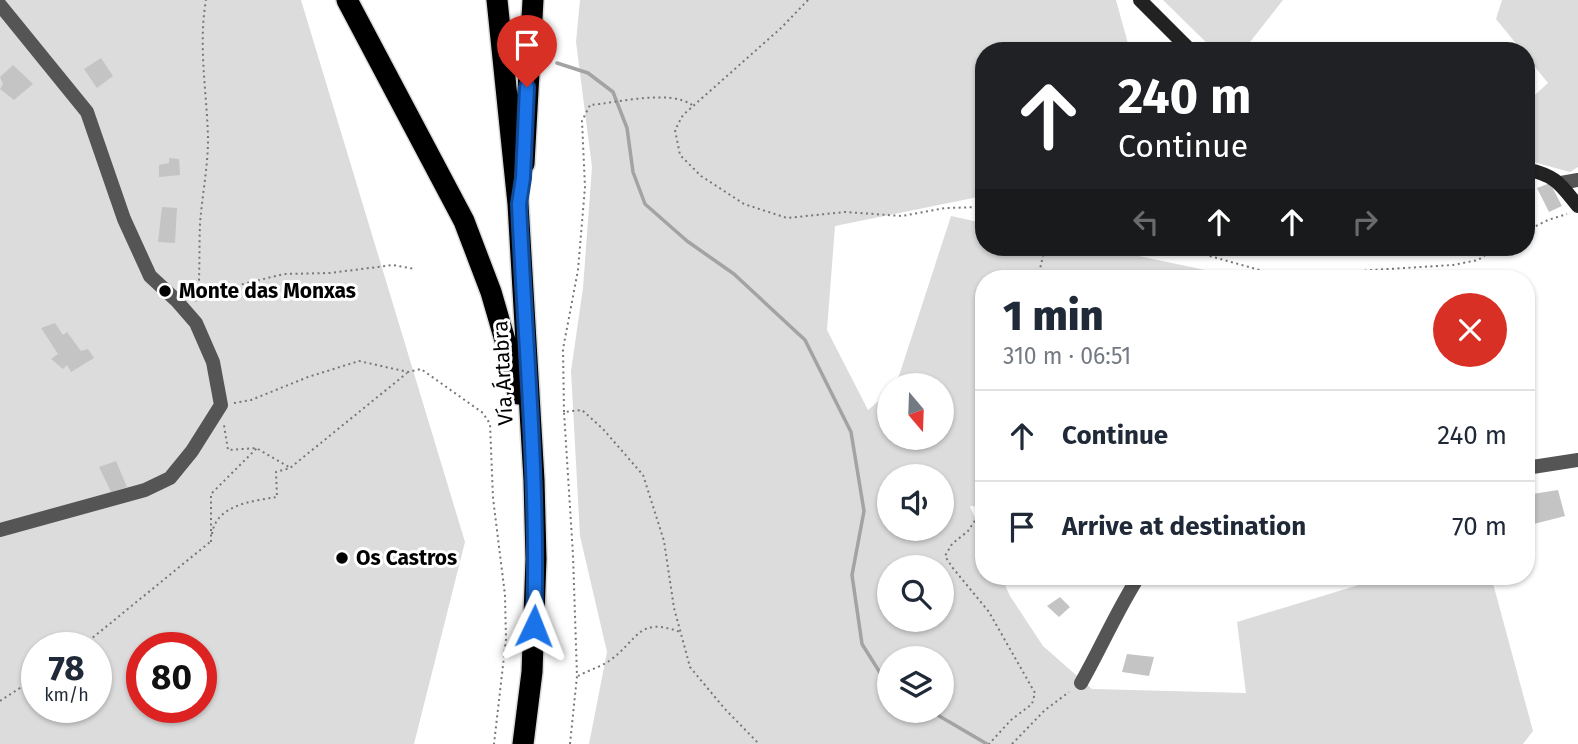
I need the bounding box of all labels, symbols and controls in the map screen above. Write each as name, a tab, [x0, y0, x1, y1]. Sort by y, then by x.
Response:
pin	[497, 15, 557, 87]
icon: arrive	[508, 26, 546, 64]
text: 240 m	[1118, 67, 1251, 126]
icon: ahead	[1003, 70, 1094, 161]
text: Continue	[1118, 127, 1248, 165]
icon: left	[1127, 203, 1165, 241]
icon: ahead	[1200, 203, 1238, 241]
icon: ahead	[1273, 203, 1311, 241]
icon: right	[1346, 203, 1384, 241]
place label: Monte das Monxas	[179, 278, 356, 304]
marker: Monte das Monxas	[157, 283, 173, 299]
text: 1 min	[1003, 291, 1104, 341]
button: close	[1433, 293, 1507, 367]
street label: Vía Ártabra	[487, 320, 519, 426]
text: 310 m · 06:51	[1003, 342, 1131, 370]
north arrow	[877, 373, 954, 450]
map controls	[877, 373, 954, 723]
icon: ahead	[1003, 417, 1041, 455]
text: Continue	[1062, 420, 1168, 451]
text: 240 m	[1437, 420, 1507, 451]
button: sound	[877, 464, 954, 541]
icon: arrive	[1003, 508, 1041, 546]
text: Arrive at destination	[1062, 511, 1306, 542]
text: 70 m	[1452, 511, 1507, 542]
place label: Os Castros	[356, 545, 457, 571]
marker: Os Castros	[334, 550, 350, 566]
button: search	[877, 555, 954, 632]
position arrow	[497, 589, 571, 663]
speed limit sign: 80	[126, 632, 217, 723]
button: layers	[877, 646, 954, 723]
text: 78	[48, 647, 85, 689]
text: km/h	[44, 684, 89, 706]

